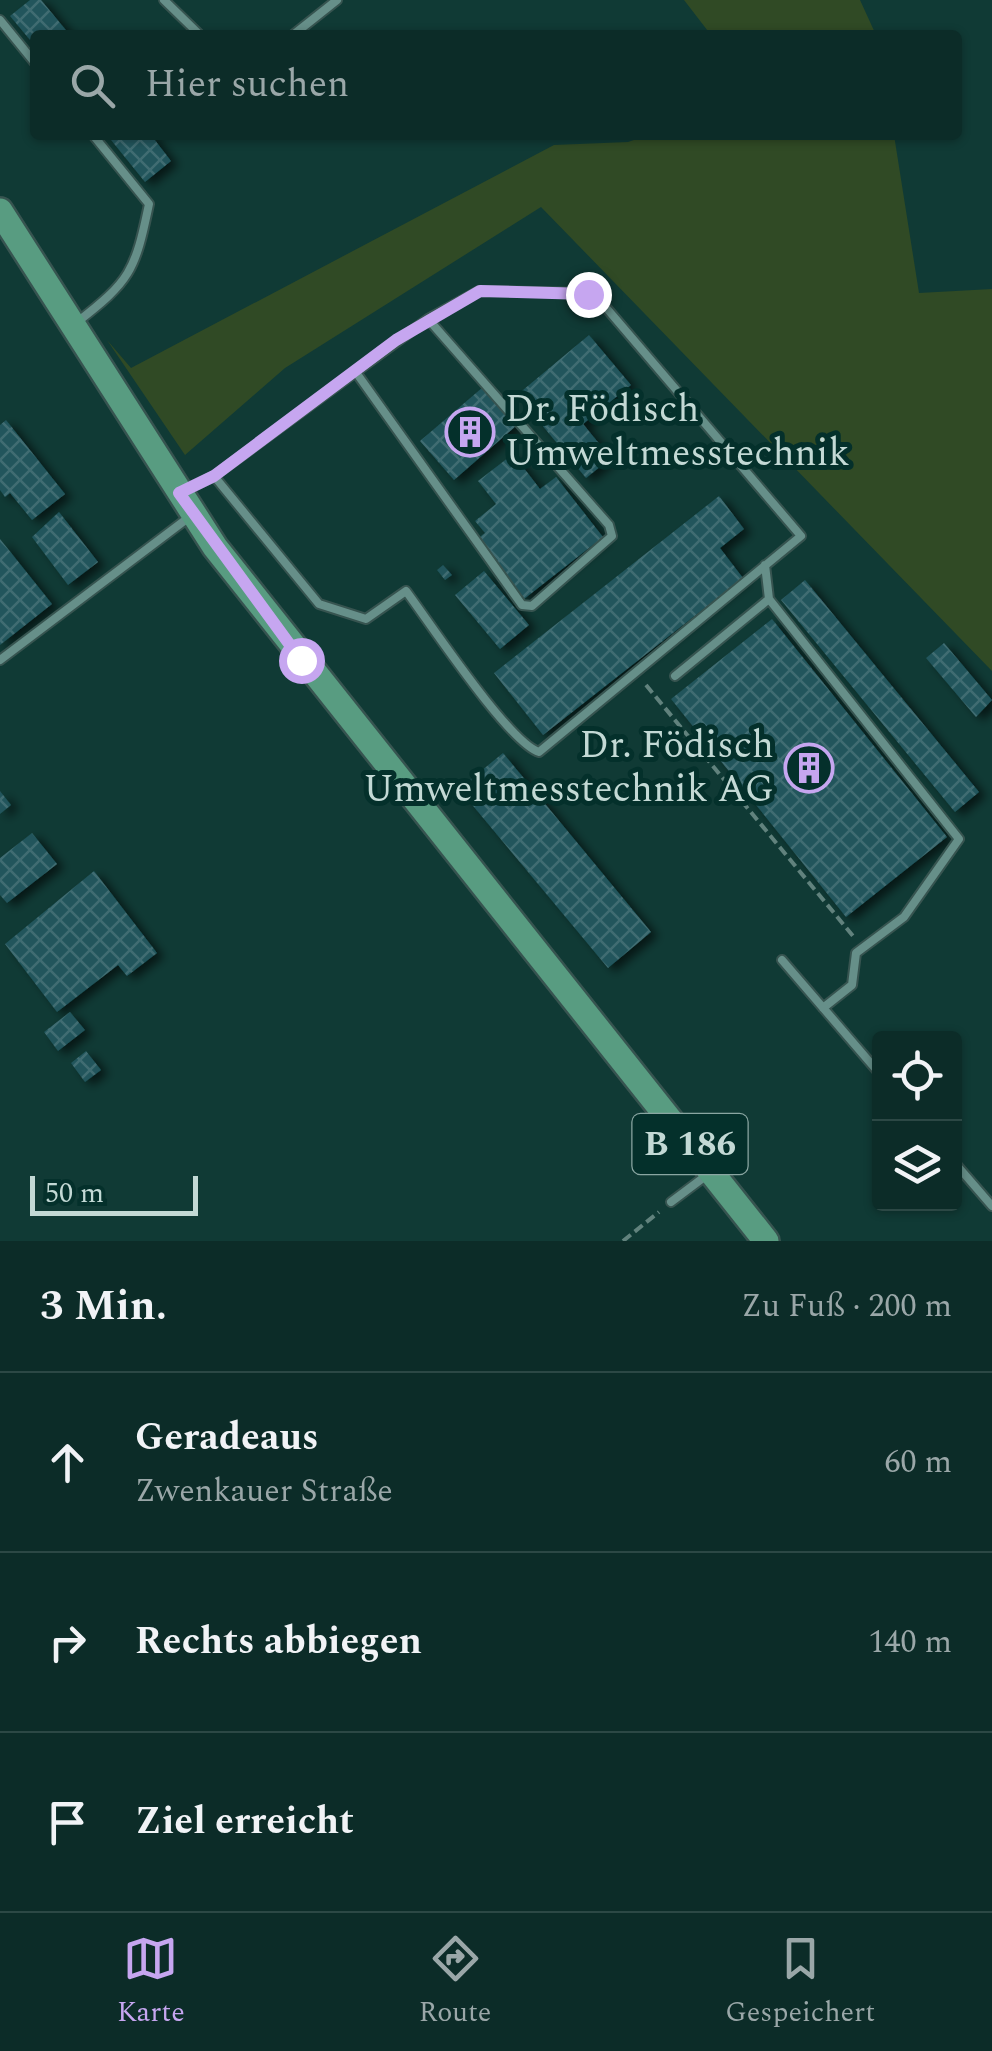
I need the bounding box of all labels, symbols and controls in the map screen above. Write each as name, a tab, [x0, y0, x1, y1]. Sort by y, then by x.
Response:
search box	[30, 30, 962, 140]
text: Hier suchen	[145, 56, 349, 114]
icon: search	[65, 58, 120, 113]
route end	[566, 272, 612, 318]
place label: Dr. Födisch Umweltmesstechnik	[505, 381, 850, 483]
building icon: Dr. Födisch Umweltmesstechnik	[444, 406, 496, 458]
route start	[279, 638, 325, 684]
place label: Dr. Födisch Umweltmesstechnik AG	[363, 717, 774, 819]
building icon: Dr. Födisch Umweltmesstechnik AG	[783, 742, 835, 794]
map controls	[872, 1031, 962, 1211]
button: locate	[872, 1031, 962, 1121]
road number: B 186	[632, 1114, 748, 1174]
button: layers	[872, 1121, 962, 1211]
scale bar	[30, 1171, 198, 1216]
text: 50 m	[45, 1172, 104, 1215]
text: 3 Min.	[40, 1275, 167, 1338]
text: Zu Fuß · 200 m	[741, 1282, 952, 1331]
text: Geradeaus	[135, 1409, 319, 1467]
icon: ahead	[40, 1435, 95, 1490]
text: 60 m	[884, 1438, 952, 1487]
text: Zwenkauer Straße	[135, 1467, 393, 1516]
text: Rechts abbiegen	[135, 1613, 422, 1671]
icon: right	[40, 1615, 95, 1670]
text: 140 m	[868, 1618, 952, 1667]
text: Ziel erreicht	[135, 1793, 354, 1851]
icon: arrive	[40, 1795, 95, 1850]
tab: Karte	[117, 1931, 185, 2034]
tab: Route	[419, 1931, 491, 2034]
tab: Gespeichert	[725, 1931, 875, 2034]

